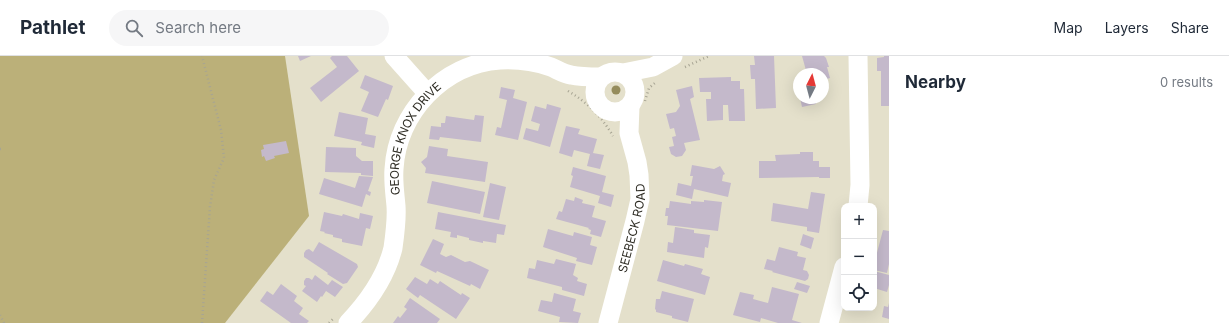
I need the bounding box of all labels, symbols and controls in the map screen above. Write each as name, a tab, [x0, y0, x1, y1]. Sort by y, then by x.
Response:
search box	[109, 10, 389, 46]
text: Pathlet	[20, 16, 85, 39]
icon: search	[123, 17, 145, 39]
text: Search here	[155, 18, 241, 37]
text: Map	[1054, 19, 1083, 36]
text: Layers	[1105, 19, 1149, 36]
text: Share	[1171, 19, 1209, 36]
north arrow	[793, 68, 829, 104]
text: Nearby	[905, 72, 966, 92]
text: 0 results	[1160, 74, 1213, 90]
street label: GEORGE KNOX DRIVE	[386, 78, 444, 196]
street label: SEEBECK ROAD	[614, 183, 648, 274]
map controls	[841, 203, 877, 311]
button: +	[841, 203, 877, 239]
button: −	[841, 239, 877, 275]
button: locate	[841, 275, 877, 311]

